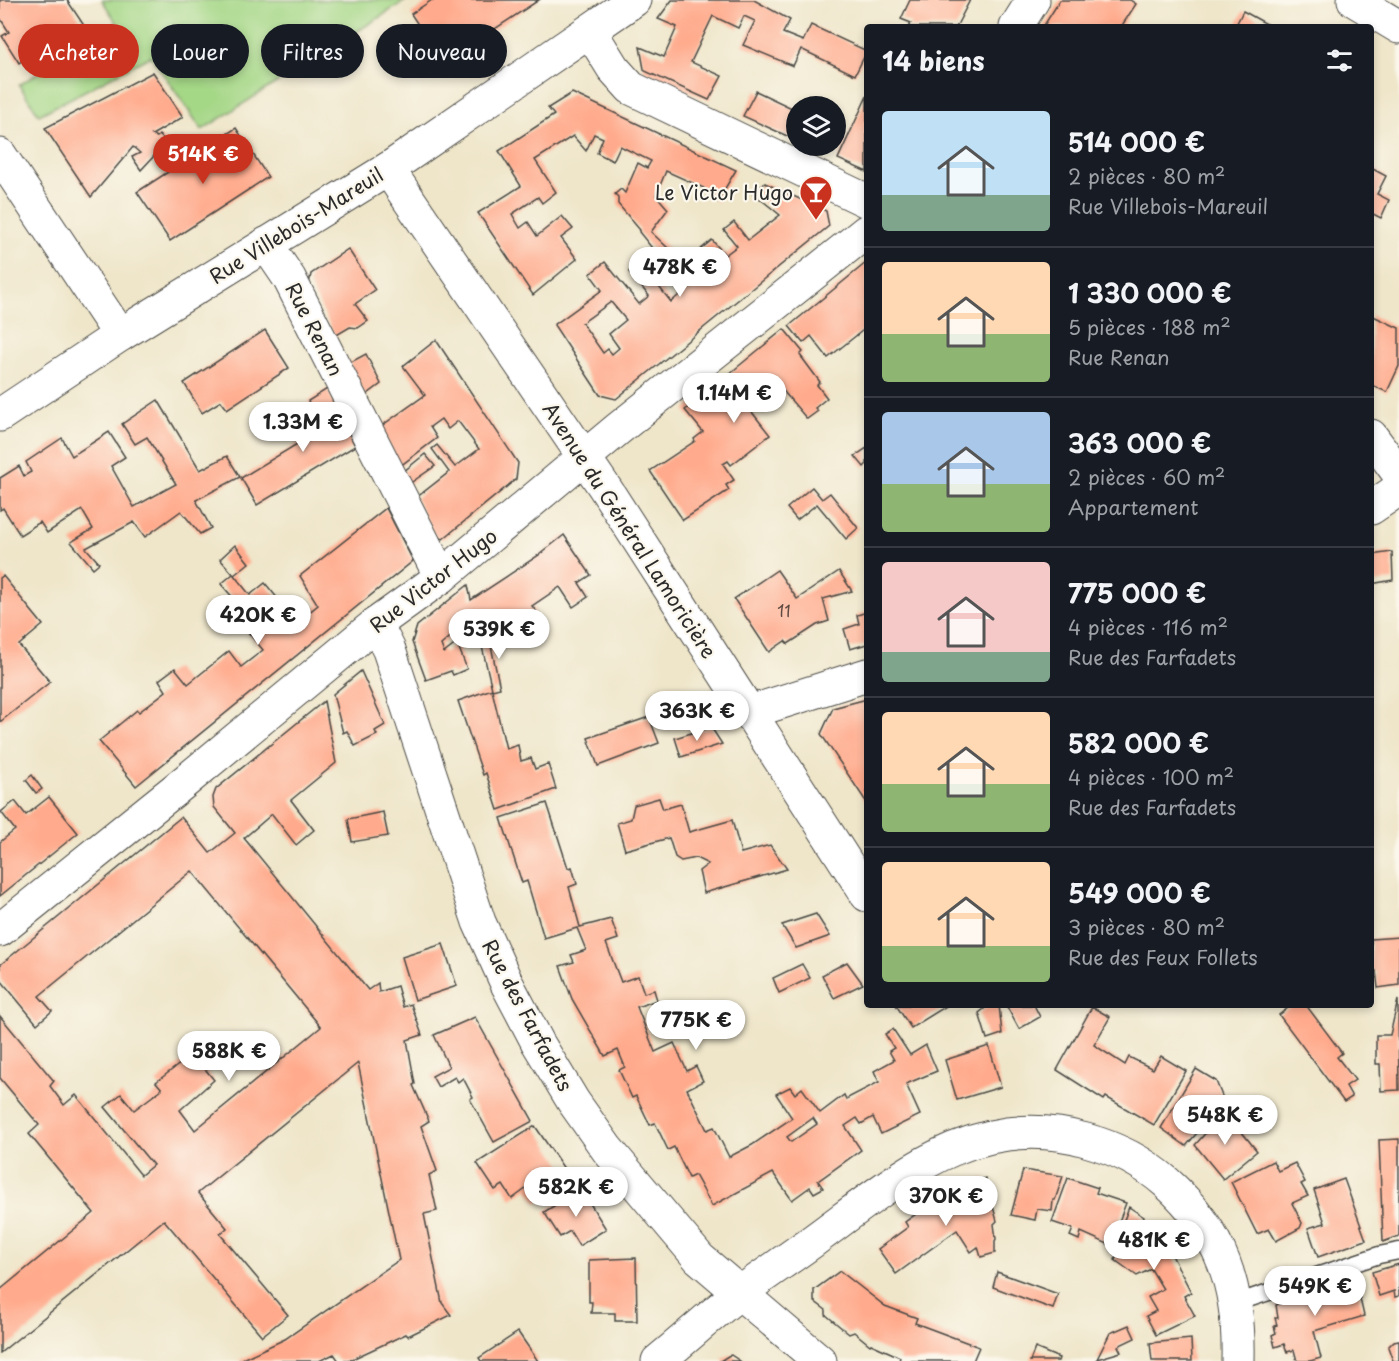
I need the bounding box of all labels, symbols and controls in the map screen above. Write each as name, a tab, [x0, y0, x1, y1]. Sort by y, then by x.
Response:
chip: Acheter	[18, 24, 139, 78]
chip: Louer	[151, 24, 249, 78]
chip: Filtres	[261, 24, 364, 78]
chip: Nouveau	[376, 24, 507, 78]
text: 14 biens	[882, 41, 985, 80]
icon: filters	[1323, 44, 1356, 77]
map controls	[786, 96, 846, 156]
button: layers	[786, 96, 846, 156]
text: 514 000 €	[1068, 122, 1205, 161]
pin: 514K €	[154, 134, 252, 185]
icon: home	[930, 135, 1002, 207]
text: 514K €	[167, 138, 239, 168]
street label: Rue Villebois-Mareuil	[203, 159, 389, 291]
text: 2 pièces · 80 m²	[1068, 161, 1225, 191]
bar icon: Le Victor Hugo	[798, 174, 834, 221]
place label: Le Victor Hugo	[655, 177, 793, 207]
text: Rue Villebois-Mareuil	[1068, 191, 1268, 221]
pin: 478K €	[631, 247, 729, 298]
text: 478K €	[643, 251, 717, 281]
text: 1 330 000 €	[1068, 273, 1232, 312]
street label: Rue Renan	[279, 277, 351, 381]
icon: home	[930, 286, 1002, 358]
text: 5 pièces · 188 m²	[1068, 312, 1231, 342]
text: Rue Renan	[1068, 342, 1170, 372]
pin: 1.14M €	[679, 373, 789, 424]
text: 1.14M €	[696, 377, 772, 407]
street label: Avenue du Général Lamoricière	[536, 396, 724, 664]
pin: 1.33M €	[248, 402, 358, 453]
text: 1.33M €	[263, 406, 343, 436]
text: 363 000 €	[1068, 423, 1211, 462]
icon: home	[930, 436, 1002, 508]
text: 2 pièces · 60 m²	[1068, 462, 1225, 492]
text: Appartement	[1068, 492, 1198, 522]
street label: Rue Victor Hugo	[363, 521, 503, 639]
text: 775 000 €	[1068, 573, 1206, 612]
icon: home	[930, 586, 1002, 658]
pin: 420K €	[209, 595, 307, 646]
house number: 11	[777, 598, 791, 622]
text: 420K €	[220, 599, 296, 629]
pin: 539K €	[450, 609, 548, 660]
text: 4 pièces · 116 m²	[1068, 612, 1228, 642]
text: 539K €	[463, 613, 535, 643]
text: Rue des Farfadets	[1068, 642, 1236, 672]
pin: 363K €	[648, 691, 746, 742]
text: 363K €	[659, 695, 735, 725]
text: 582 000 €	[1068, 723, 1209, 762]
icon: home	[930, 736, 1002, 808]
text: 4 pièces · 100 m²	[1068, 762, 1234, 792]
text: Rue des Farfadets	[1068, 792, 1236, 822]
text: 549 000 €	[1068, 873, 1211, 912]
icon: home	[930, 886, 1002, 958]
text: 3 pièces · 80 m²	[1068, 912, 1225, 942]
street label: Rue des Farfadets	[475, 934, 581, 1096]
text: Rue des Feux Follets	[1068, 942, 1258, 972]
pin: 775K €	[647, 1000, 745, 1051]
text: 775K €	[660, 1004, 732, 1034]
pin: 588K €	[180, 1031, 278, 1082]
text: 588K €	[191, 1035, 267, 1065]
pin: 548K €	[1176, 1095, 1274, 1146]
text: 548K €	[1187, 1099, 1263, 1129]
pin: 582K €	[527, 1167, 625, 1218]
text: 582K €	[538, 1171, 614, 1201]
pin: 370K €	[897, 1176, 995, 1227]
text: 370K €	[909, 1180, 983, 1210]
pin: 481K €	[1105, 1220, 1203, 1271]
text: 481K €	[1118, 1224, 1190, 1254]
pin: 549K €	[1266, 1266, 1364, 1317]
text: 549K €	[1278, 1270, 1352, 1300]

